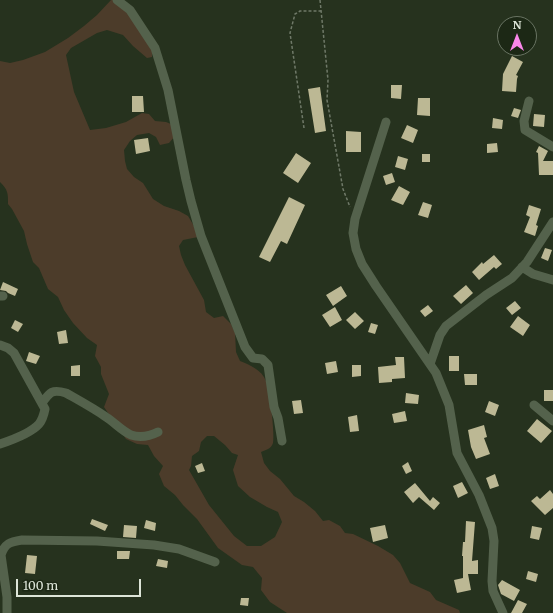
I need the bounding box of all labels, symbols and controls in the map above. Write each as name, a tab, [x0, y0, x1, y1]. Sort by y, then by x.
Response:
north arrow	[497, 16, 537, 56]
text: N	[513, 18, 521, 32]
scale bar	[18, 571, 143, 597]
text: 100 m	[23, 578, 58, 593]

